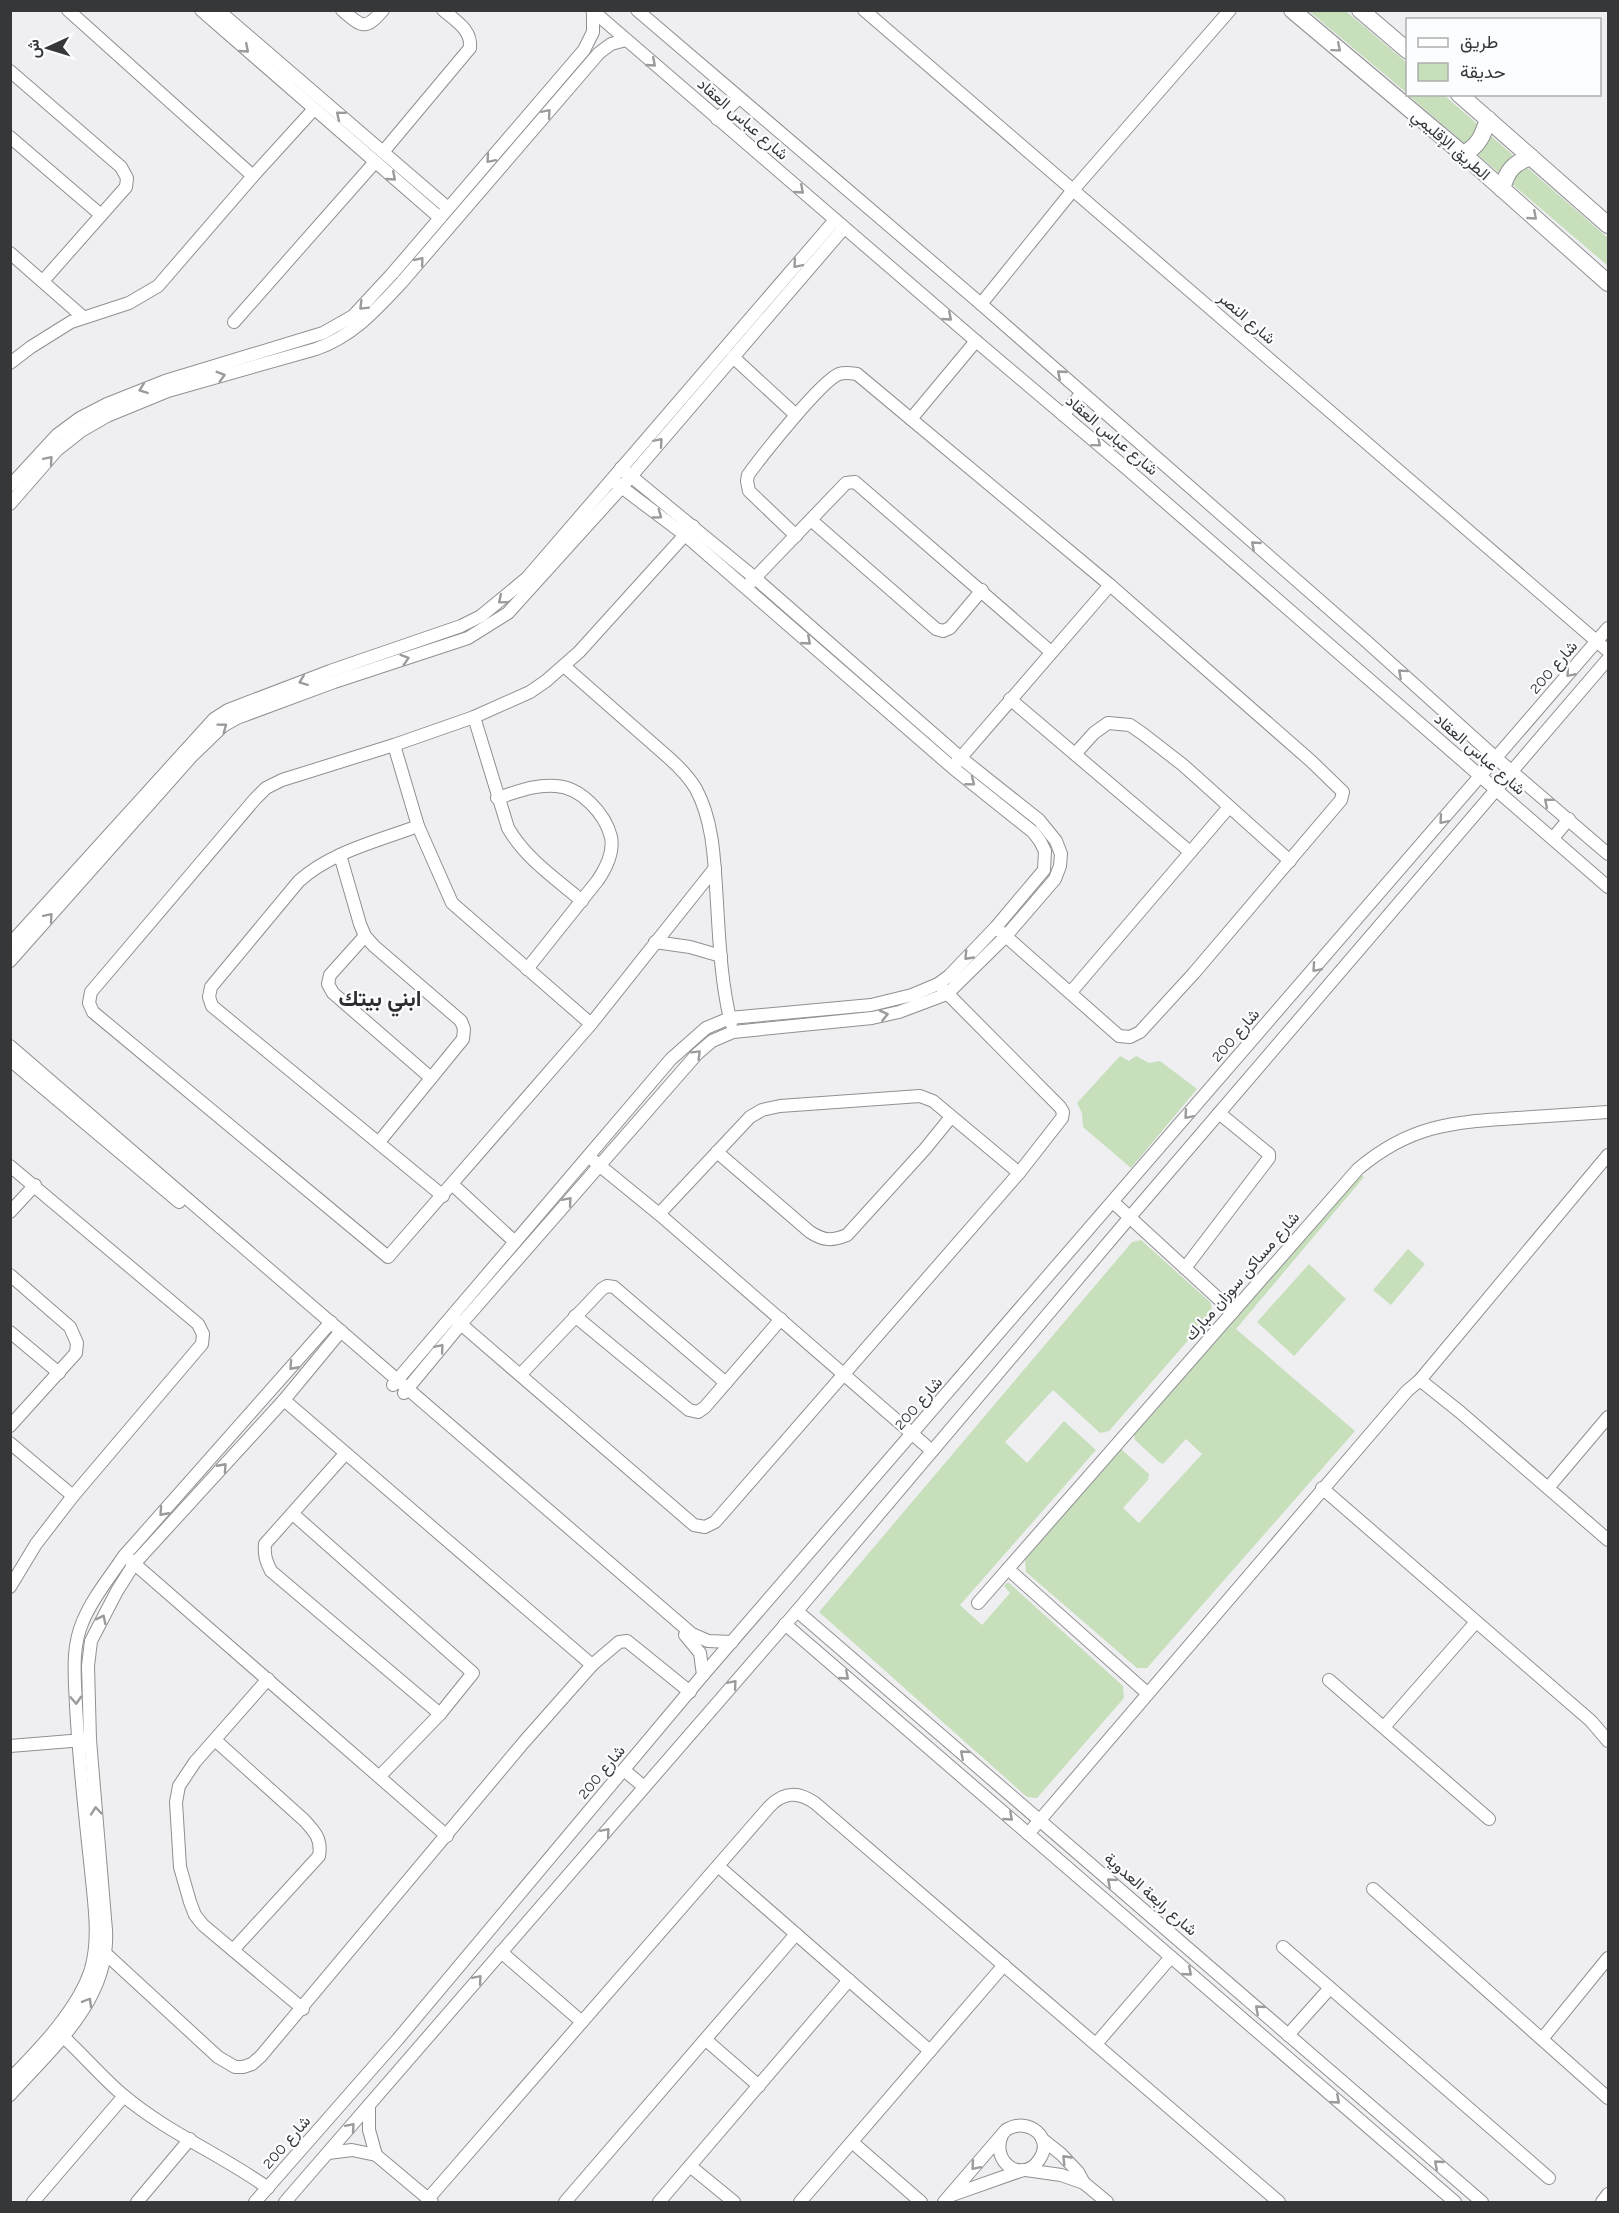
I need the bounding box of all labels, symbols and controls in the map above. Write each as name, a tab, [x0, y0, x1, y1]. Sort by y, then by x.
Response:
north arrow	[18, 18, 78, 78]
legend	[1406, 18, 1601, 96]
text: طريق	[1460, 31, 1498, 53]
text: ش	[23, 39, 44, 59]
one-way arrow	[1330, 41, 1341, 52]
one-way arrow	[238, 42, 249, 53]
one-way arrow	[645, 56, 656, 67]
text: حديقة	[1460, 61, 1506, 82]
street label: شارع عباس العقاد	[692, 74, 792, 165]
street label: الطريق الإقليمي	[1405, 106, 1494, 187]
one-way arrow	[539, 109, 550, 120]
one-way arrow	[336, 111, 347, 122]
one-way arrow	[486, 152, 497, 163]
one-way arrow	[385, 170, 396, 181]
one-way arrow	[793, 183, 804, 194]
one-way arrow	[1526, 209, 1536, 220]
one-way arrow	[413, 257, 424, 268]
one-way arrow	[793, 257, 804, 268]
street label: شارع النصر	[1212, 287, 1280, 350]
one-way arrow	[359, 299, 370, 310]
one-way arrow	[941, 310, 952, 321]
one-way arrow	[215, 371, 226, 383]
one-way arrow	[1057, 371, 1068, 382]
one-way arrow	[138, 381, 149, 394]
street label: شارع عباس العقاد	[1061, 391, 1162, 481]
one-way arrow	[1090, 436, 1101, 447]
one-way arrow	[652, 438, 663, 449]
one-way arrow	[41, 456, 52, 467]
one-way arrow	[652, 508, 663, 519]
one-way arrow	[1251, 541, 1262, 552]
one-way arrow	[497, 592, 508, 603]
one-way arrow	[801, 634, 811, 645]
street label: شارع 200	[1525, 637, 1583, 699]
one-way arrow	[399, 654, 410, 667]
one-way arrow	[1566, 666, 1577, 677]
one-way arrow	[1398, 669, 1408, 680]
one-way arrow	[298, 674, 309, 686]
street label: شارع عباس العقاد	[1429, 709, 1529, 800]
one-way arrow	[216, 723, 227, 734]
one-way arrow	[964, 775, 975, 786]
one-way arrow	[1544, 798, 1555, 809]
one-way arrow	[1439, 813, 1450, 824]
one-way arrow	[42, 913, 53, 924]
one-way arrow	[964, 949, 975, 960]
one-way arrow	[1312, 961, 1323, 972]
district label: ابني بيتك	[339, 985, 421, 1017]
street label: شارع 200	[1207, 1005, 1265, 1067]
one-way arrow	[879, 1009, 889, 1022]
one-way arrow	[690, 1051, 701, 1062]
one-way arrow	[1184, 1109, 1195, 1119]
one-way arrow	[561, 1197, 572, 1208]
street label: شارع مساكن سوزان مبارك	[1181, 1208, 1305, 1346]
one-way arrow	[433, 1344, 444, 1355]
one-way arrow	[289, 1359, 300, 1370]
street label: شارع 200	[890, 1373, 948, 1435]
one-way arrow	[216, 1463, 227, 1474]
one-way arrow	[159, 1505, 170, 1516]
one-way arrow	[95, 1615, 106, 1625]
one-way arrow	[838, 1669, 849, 1680]
one-way arrow	[726, 1680, 737, 1691]
one-way arrow	[69, 1695, 82, 1704]
street label: شارع 200	[573, 1741, 630, 1804]
one-way arrow	[960, 1751, 971, 1762]
one-way arrow	[90, 1806, 103, 1815]
one-way arrow	[1002, 1810, 1013, 1821]
one-way arrow	[599, 1828, 610, 1839]
street label: شارع رابعة العدوية	[1099, 1848, 1201, 1941]
one-way arrow	[1107, 1878, 1118, 1889]
one-way arrow	[1181, 1965, 1192, 1976]
one-way arrow	[471, 1975, 482, 1986]
one-way arrow	[81, 1998, 92, 2008]
one-way arrow	[1255, 2005, 1266, 2016]
one-way arrow	[1329, 2093, 1340, 2104]
street label: شارع 200	[258, 2112, 316, 2174]
one-way arrow	[343, 2122, 354, 2133]
one-way arrow	[1062, 2155, 1073, 2166]
one-way arrow	[971, 2159, 982, 2170]
one-way arrow	[1434, 2160, 1445, 2171]

